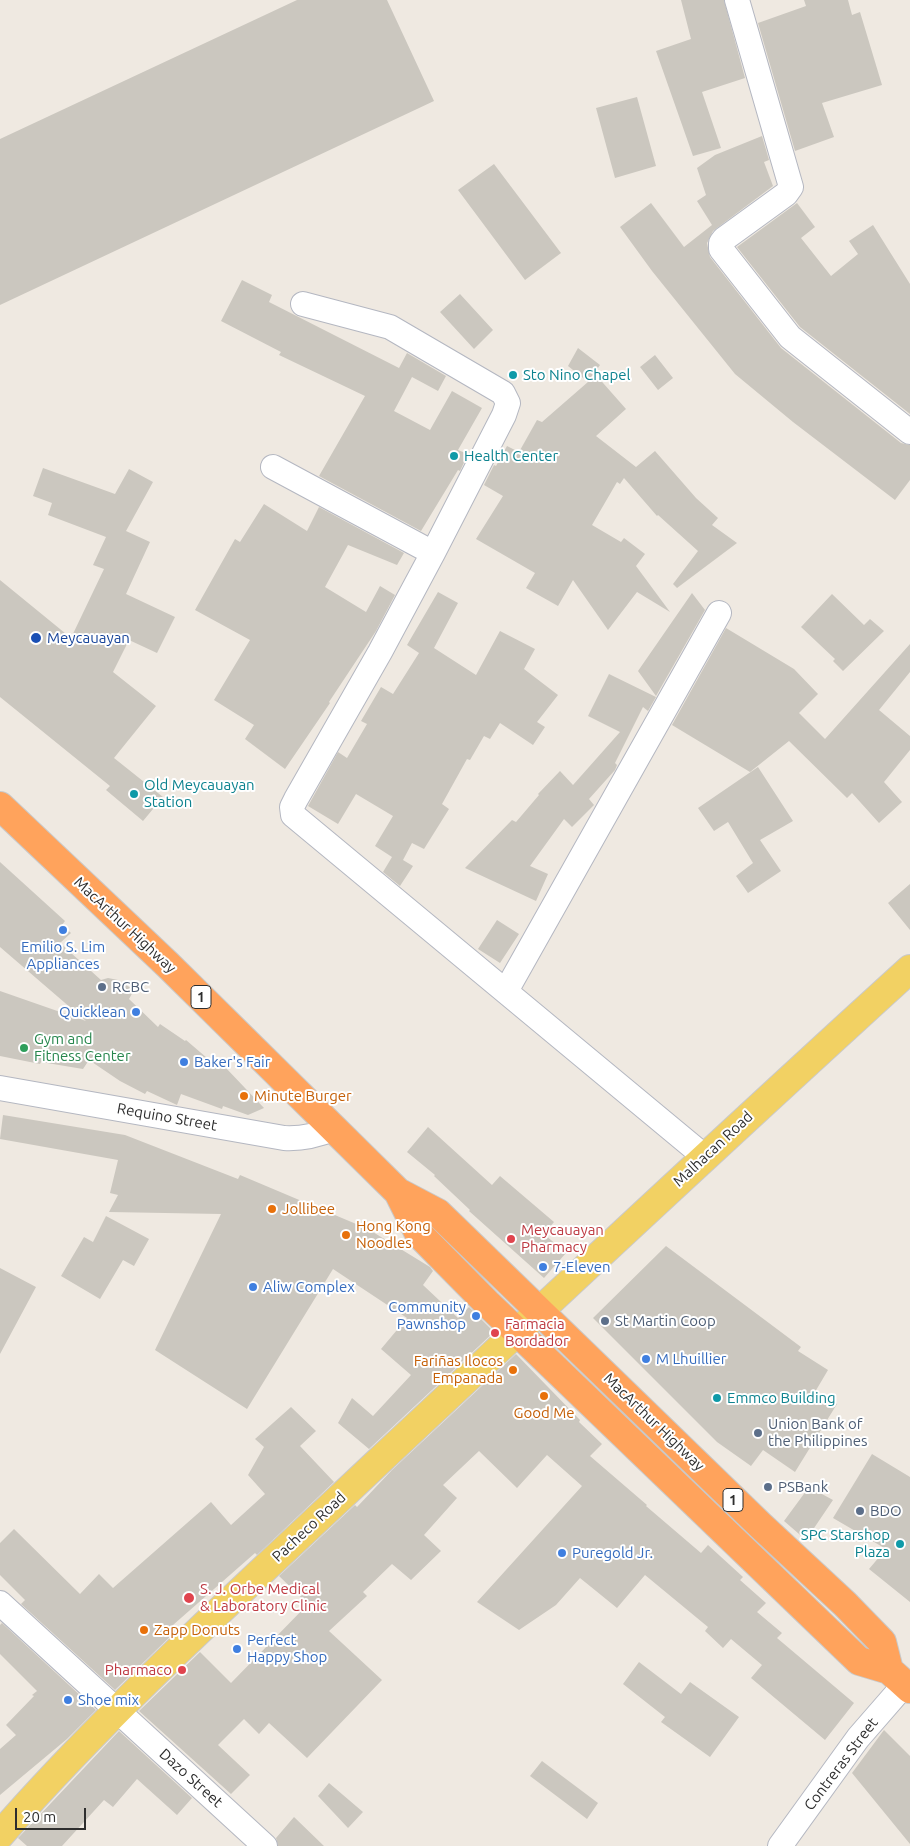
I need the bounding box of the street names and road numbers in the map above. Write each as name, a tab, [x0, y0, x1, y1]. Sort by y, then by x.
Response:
street label: MacArthur Highway	[70, 873, 180, 977]
road number: 1	[191, 986, 211, 1009]
street label: Requino Street	[116, 1099, 218, 1135]
street label: Malhacan Road	[670, 1108, 756, 1190]
street label: MacArthur Highway	[600, 1369, 708, 1475]
street label: Pacheco Road	[268, 1488, 350, 1566]
road number: 1	[723, 1488, 743, 1512]
street label: Contreras Street	[800, 1714, 882, 1814]
street label: Dazo Street	[156, 1745, 226, 1811]

